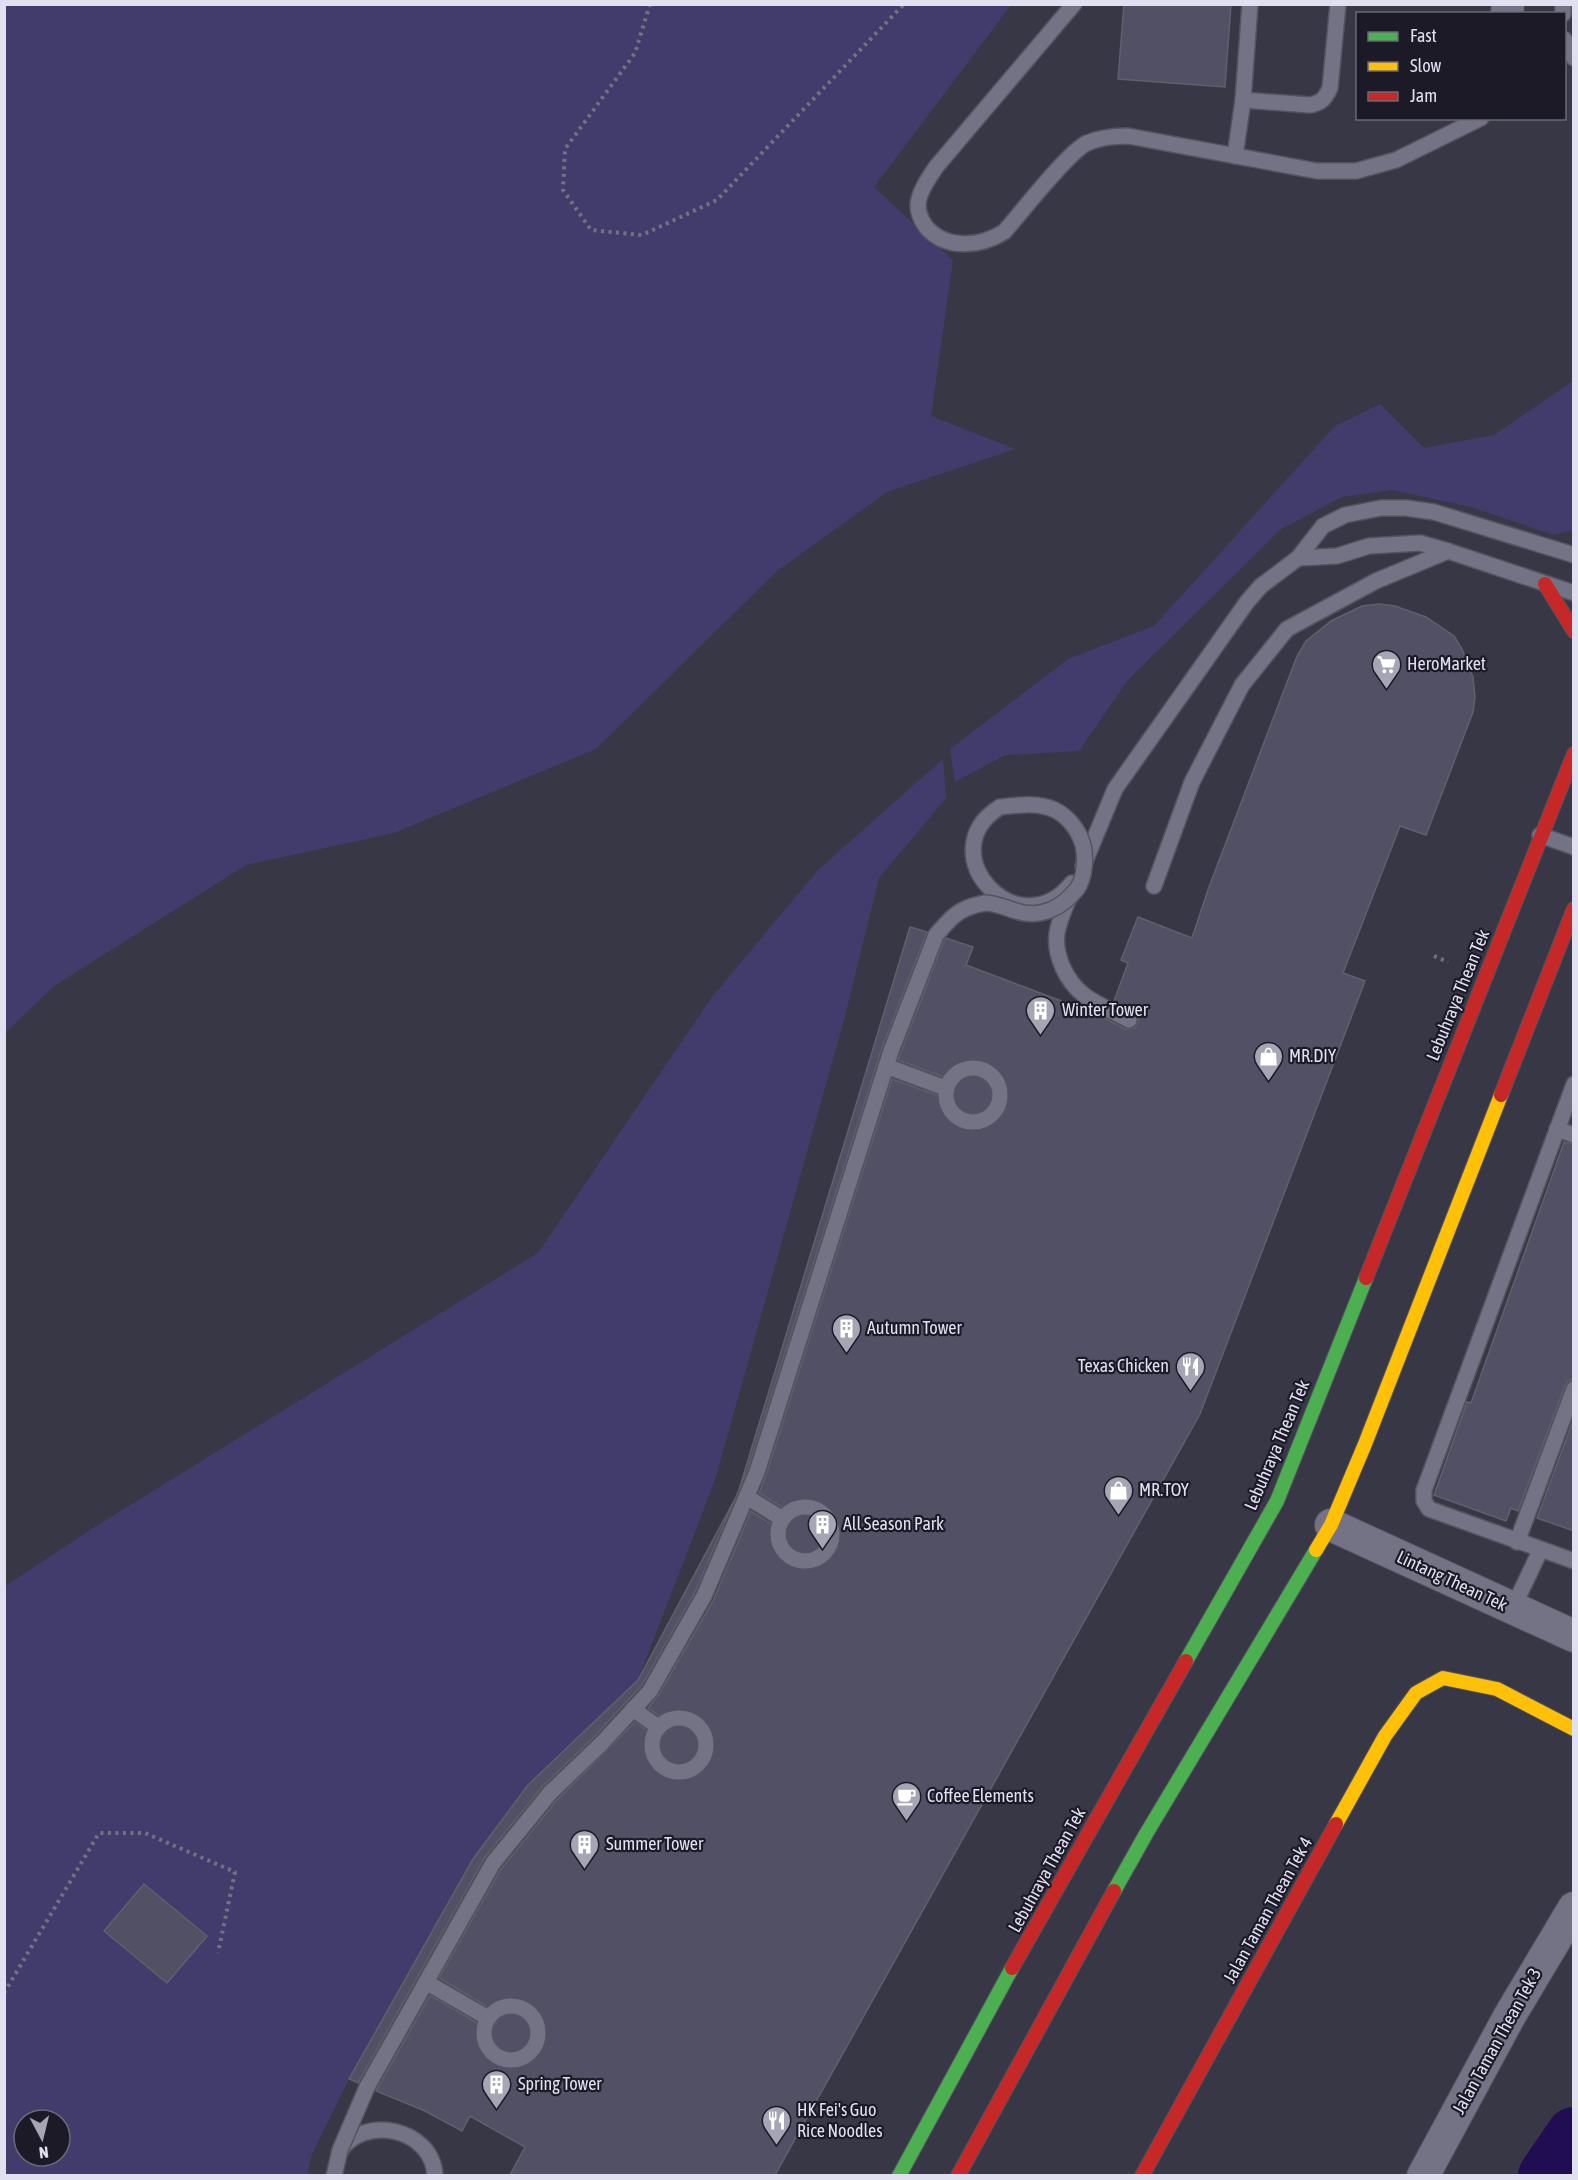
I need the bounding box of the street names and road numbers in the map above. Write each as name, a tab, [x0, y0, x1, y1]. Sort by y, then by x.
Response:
street label: Lebuhraya Thean Tek	[1422, 926, 1493, 1063]
street label: Lebuhraya Thean Tek	[1240, 1376, 1313, 1513]
street label: Lintang Thean Tek	[1394, 1546, 1511, 1615]
street label: Lebuhraya Thean Tek	[1004, 1804, 1090, 1936]
street label: Jalan Taman Thean Tek 4	[1219, 1833, 1316, 1987]
street label: Jalan Taman Thean Tek 3	[1448, 1964, 1545, 2118]

